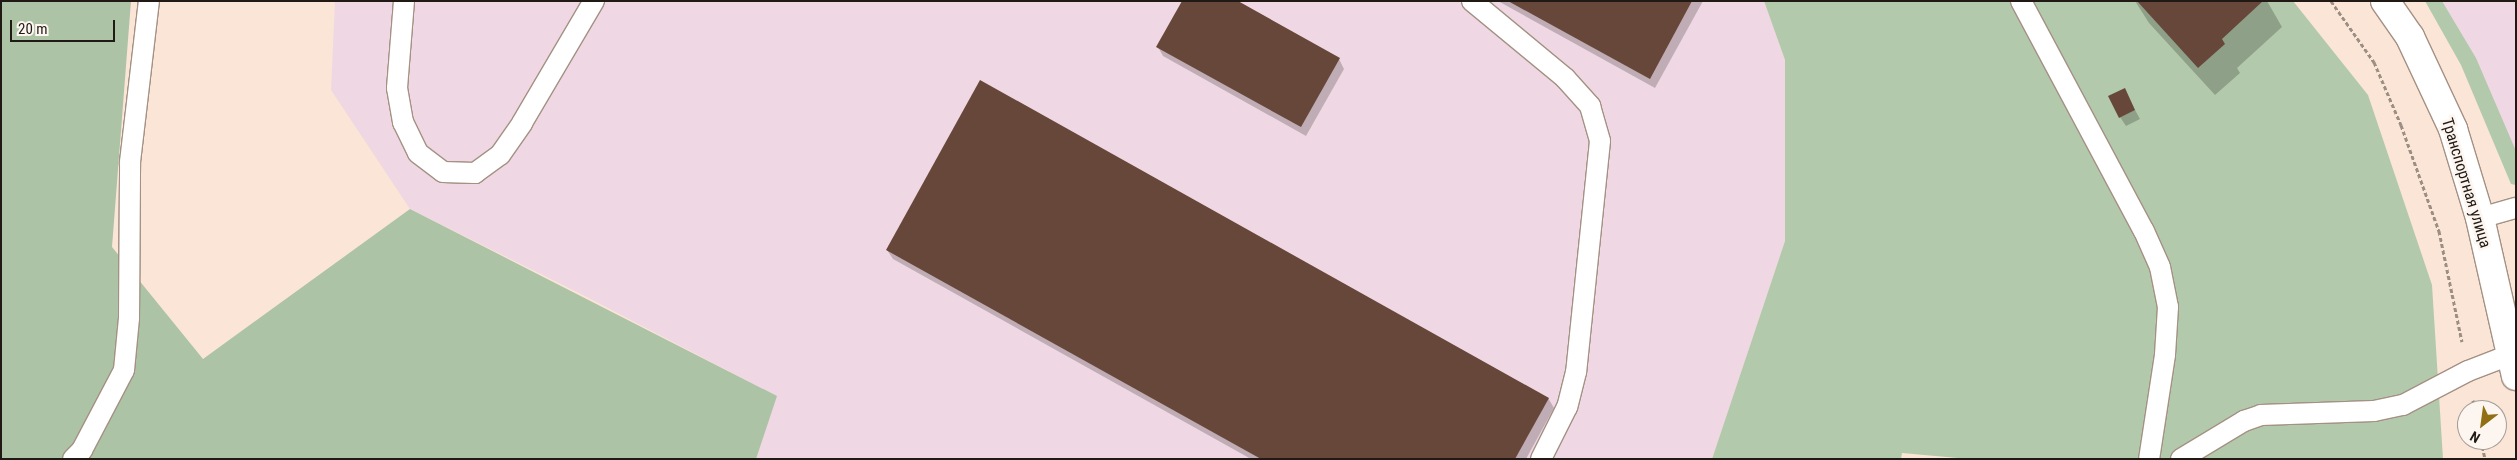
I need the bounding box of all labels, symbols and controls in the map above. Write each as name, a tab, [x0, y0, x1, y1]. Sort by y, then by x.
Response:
scale bar	[12, 10, 118, 42]
text: 20 m	[18, 20, 48, 38]
street label: Транспортная улица	[2437, 116, 2495, 250]
north arrow	[2457, 400, 2507, 450]
text: N	[2467, 428, 2483, 446]

